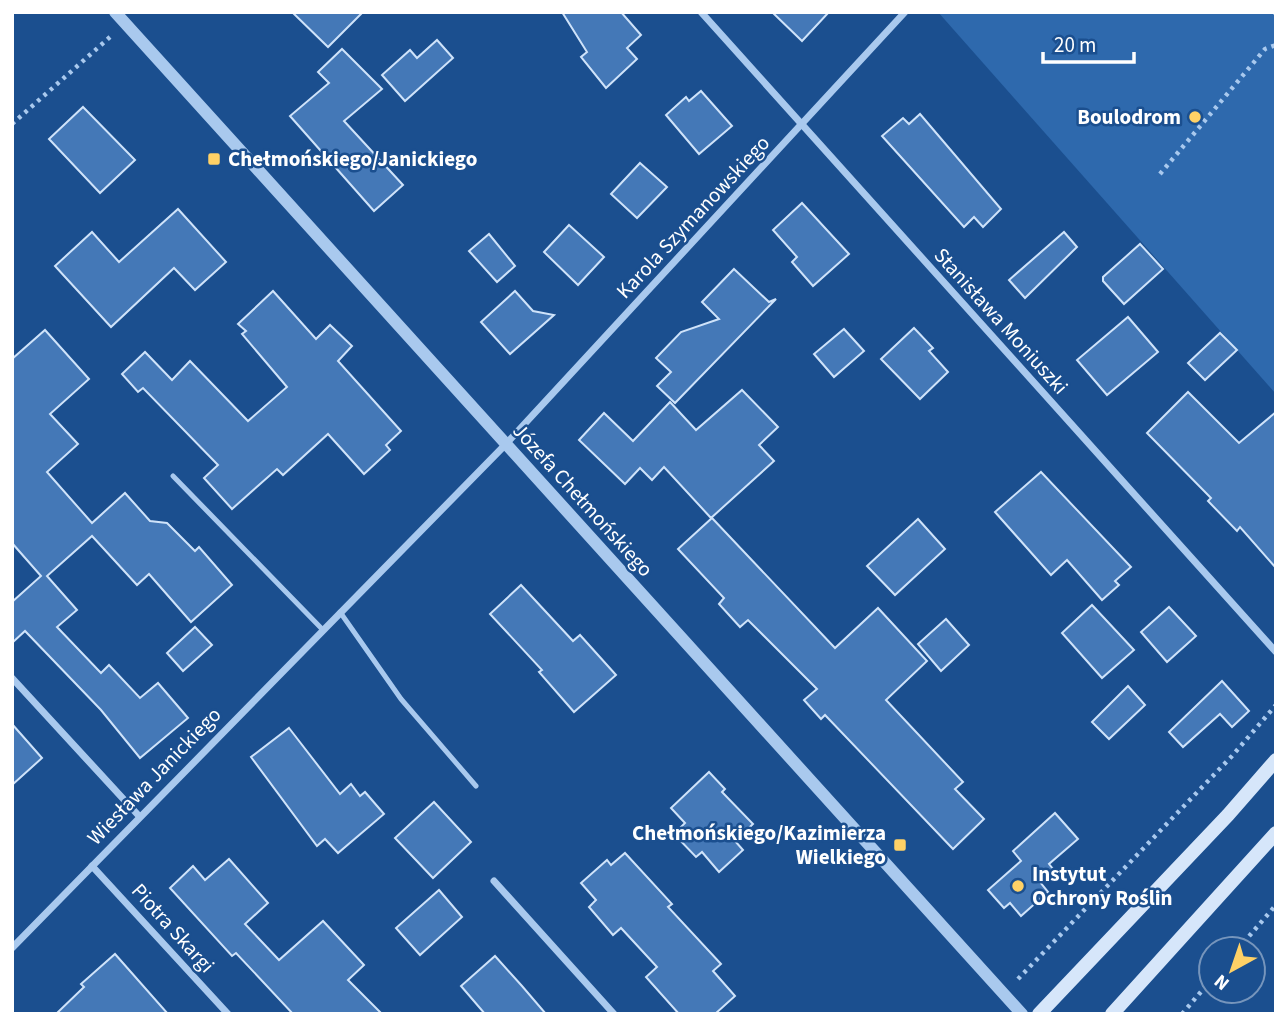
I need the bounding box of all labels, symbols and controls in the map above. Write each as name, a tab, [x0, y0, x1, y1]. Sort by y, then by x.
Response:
scale bar	[1043, 21, 1134, 65]
text: 20 m	[1054, 30, 1096, 60]
place label: Boulodrom	[1077, 102, 1181, 132]
marker: Boulodrom	[1187, 109, 1203, 125]
street label: Karola Szymanowskiego	[609, 129, 777, 305]
place label: Chełmońskiego/Janickiego	[228, 144, 477, 174]
marker: Chełmońskiego/Janickiego	[206, 151, 222, 167]
street label: Stanisława Moniuszki	[927, 241, 1075, 401]
street label: Józefa Chełmońskiego	[506, 417, 660, 583]
street label: Wiesława Janickiego	[80, 700, 228, 852]
place label: Chełmońskiego/Kazimierza Wielkiego	[632, 818, 886, 872]
marker: Chełmońskiego/Kazimierza Wielkiego	[892, 837, 908, 853]
place label: Instytut Ochrony Roślin	[1032, 859, 1172, 913]
street label: Piotra Skargi	[125, 877, 221, 979]
marker: Instytut Ochrony Roślin	[1010, 878, 1026, 894]
north arrow	[1197, 935, 1267, 1005]
text: N	[1209, 967, 1236, 996]

